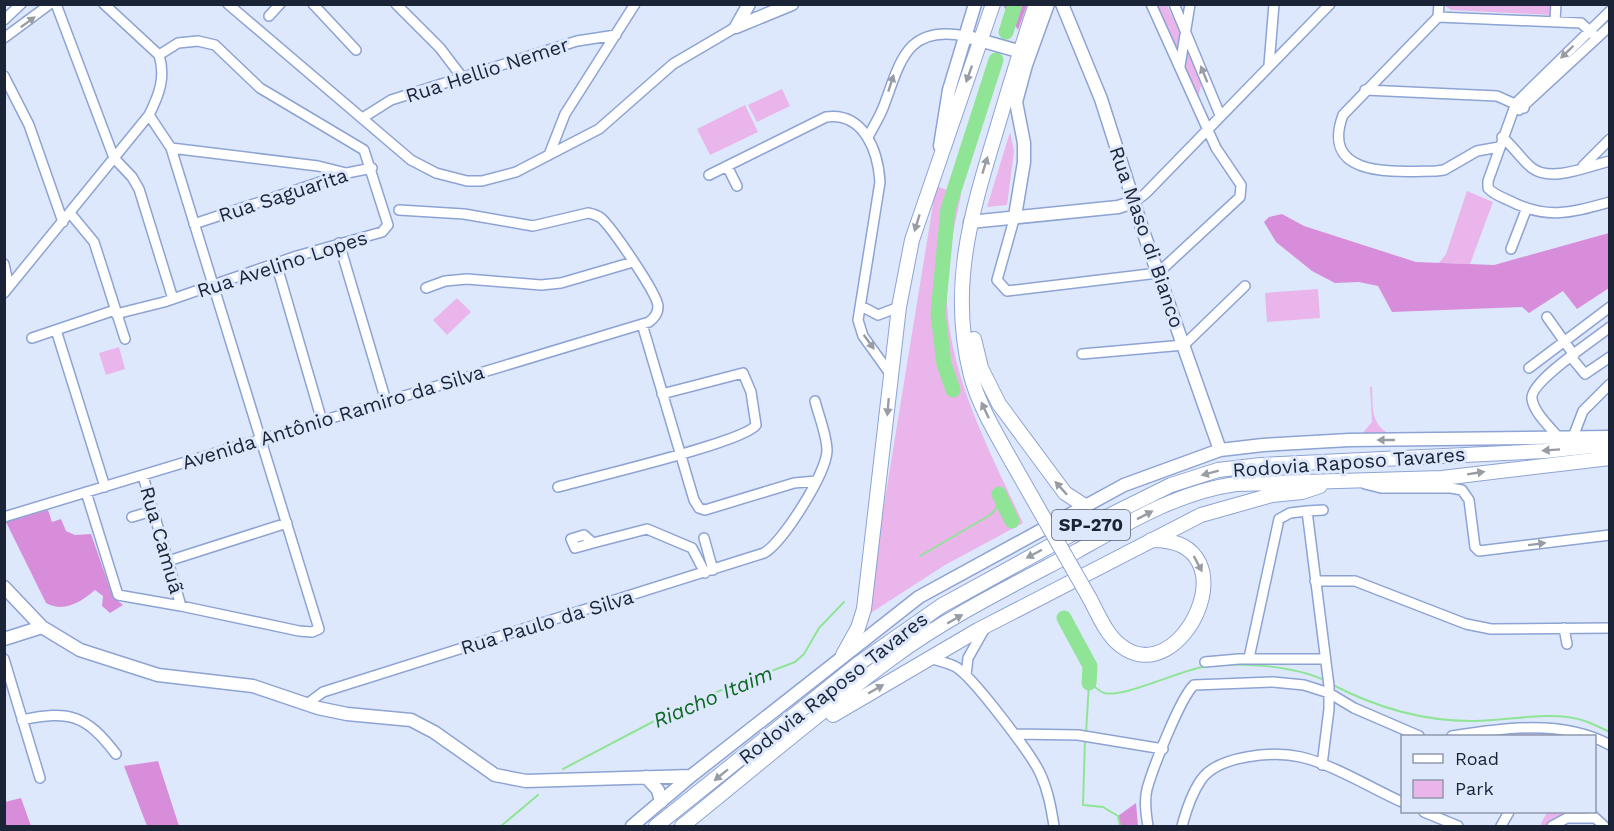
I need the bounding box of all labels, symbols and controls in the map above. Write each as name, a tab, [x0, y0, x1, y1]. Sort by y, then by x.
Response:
one-way arrow	[19, 16, 35, 28]
street label: Rua Hellio Nemer	[402, 32, 572, 108]
one-way arrow	[1560, 45, 1575, 59]
one-way arrow	[963, 65, 973, 83]
one-way arrow	[1199, 65, 1209, 83]
one-way arrow	[887, 74, 896, 92]
street label: Rua Maso di Bianco	[1105, 143, 1189, 331]
one-way arrow	[981, 156, 991, 174]
street label: Rua Saguarita	[215, 163, 351, 227]
one-way arrow	[912, 214, 921, 232]
street label: Rua Avelino Lopes	[194, 225, 370, 303]
one-way arrow	[862, 335, 874, 350]
street label: Avenida Antônio Ramiro da Silva	[179, 359, 487, 475]
one-way arrow	[883, 397, 893, 416]
one-way arrow	[980, 401, 990, 419]
one-way arrow	[1376, 435, 1395, 445]
street label: Rodovia Raposo Tavares	[1232, 442, 1466, 482]
one-way arrow	[1542, 445, 1561, 455]
one-way arrow	[1467, 468, 1486, 477]
one-way arrow	[1201, 469, 1219, 478]
one-way arrow	[1054, 480, 1068, 495]
street label: Rua Camuã	[135, 483, 189, 597]
road number: SP-270	[1052, 510, 1130, 540]
one-way arrow	[1136, 510, 1153, 520]
one-way arrow	[1528, 539, 1547, 549]
one-way arrow	[1025, 549, 1042, 559]
one-way arrow	[1193, 555, 1203, 572]
street label: Rua Paulo da Silva	[458, 584, 636, 660]
street label: Rodovia Raposo Tavares	[734, 607, 932, 769]
one-way arrow	[947, 613, 963, 624]
water label: Riacho Itaim	[649, 660, 776, 733]
one-way arrow	[868, 683, 884, 694]
legend	[1401, 735, 1596, 813]
text: Road	[1455, 748, 1499, 769]
one-way arrow	[713, 768, 728, 780]
text: Park	[1455, 778, 1494, 799]

